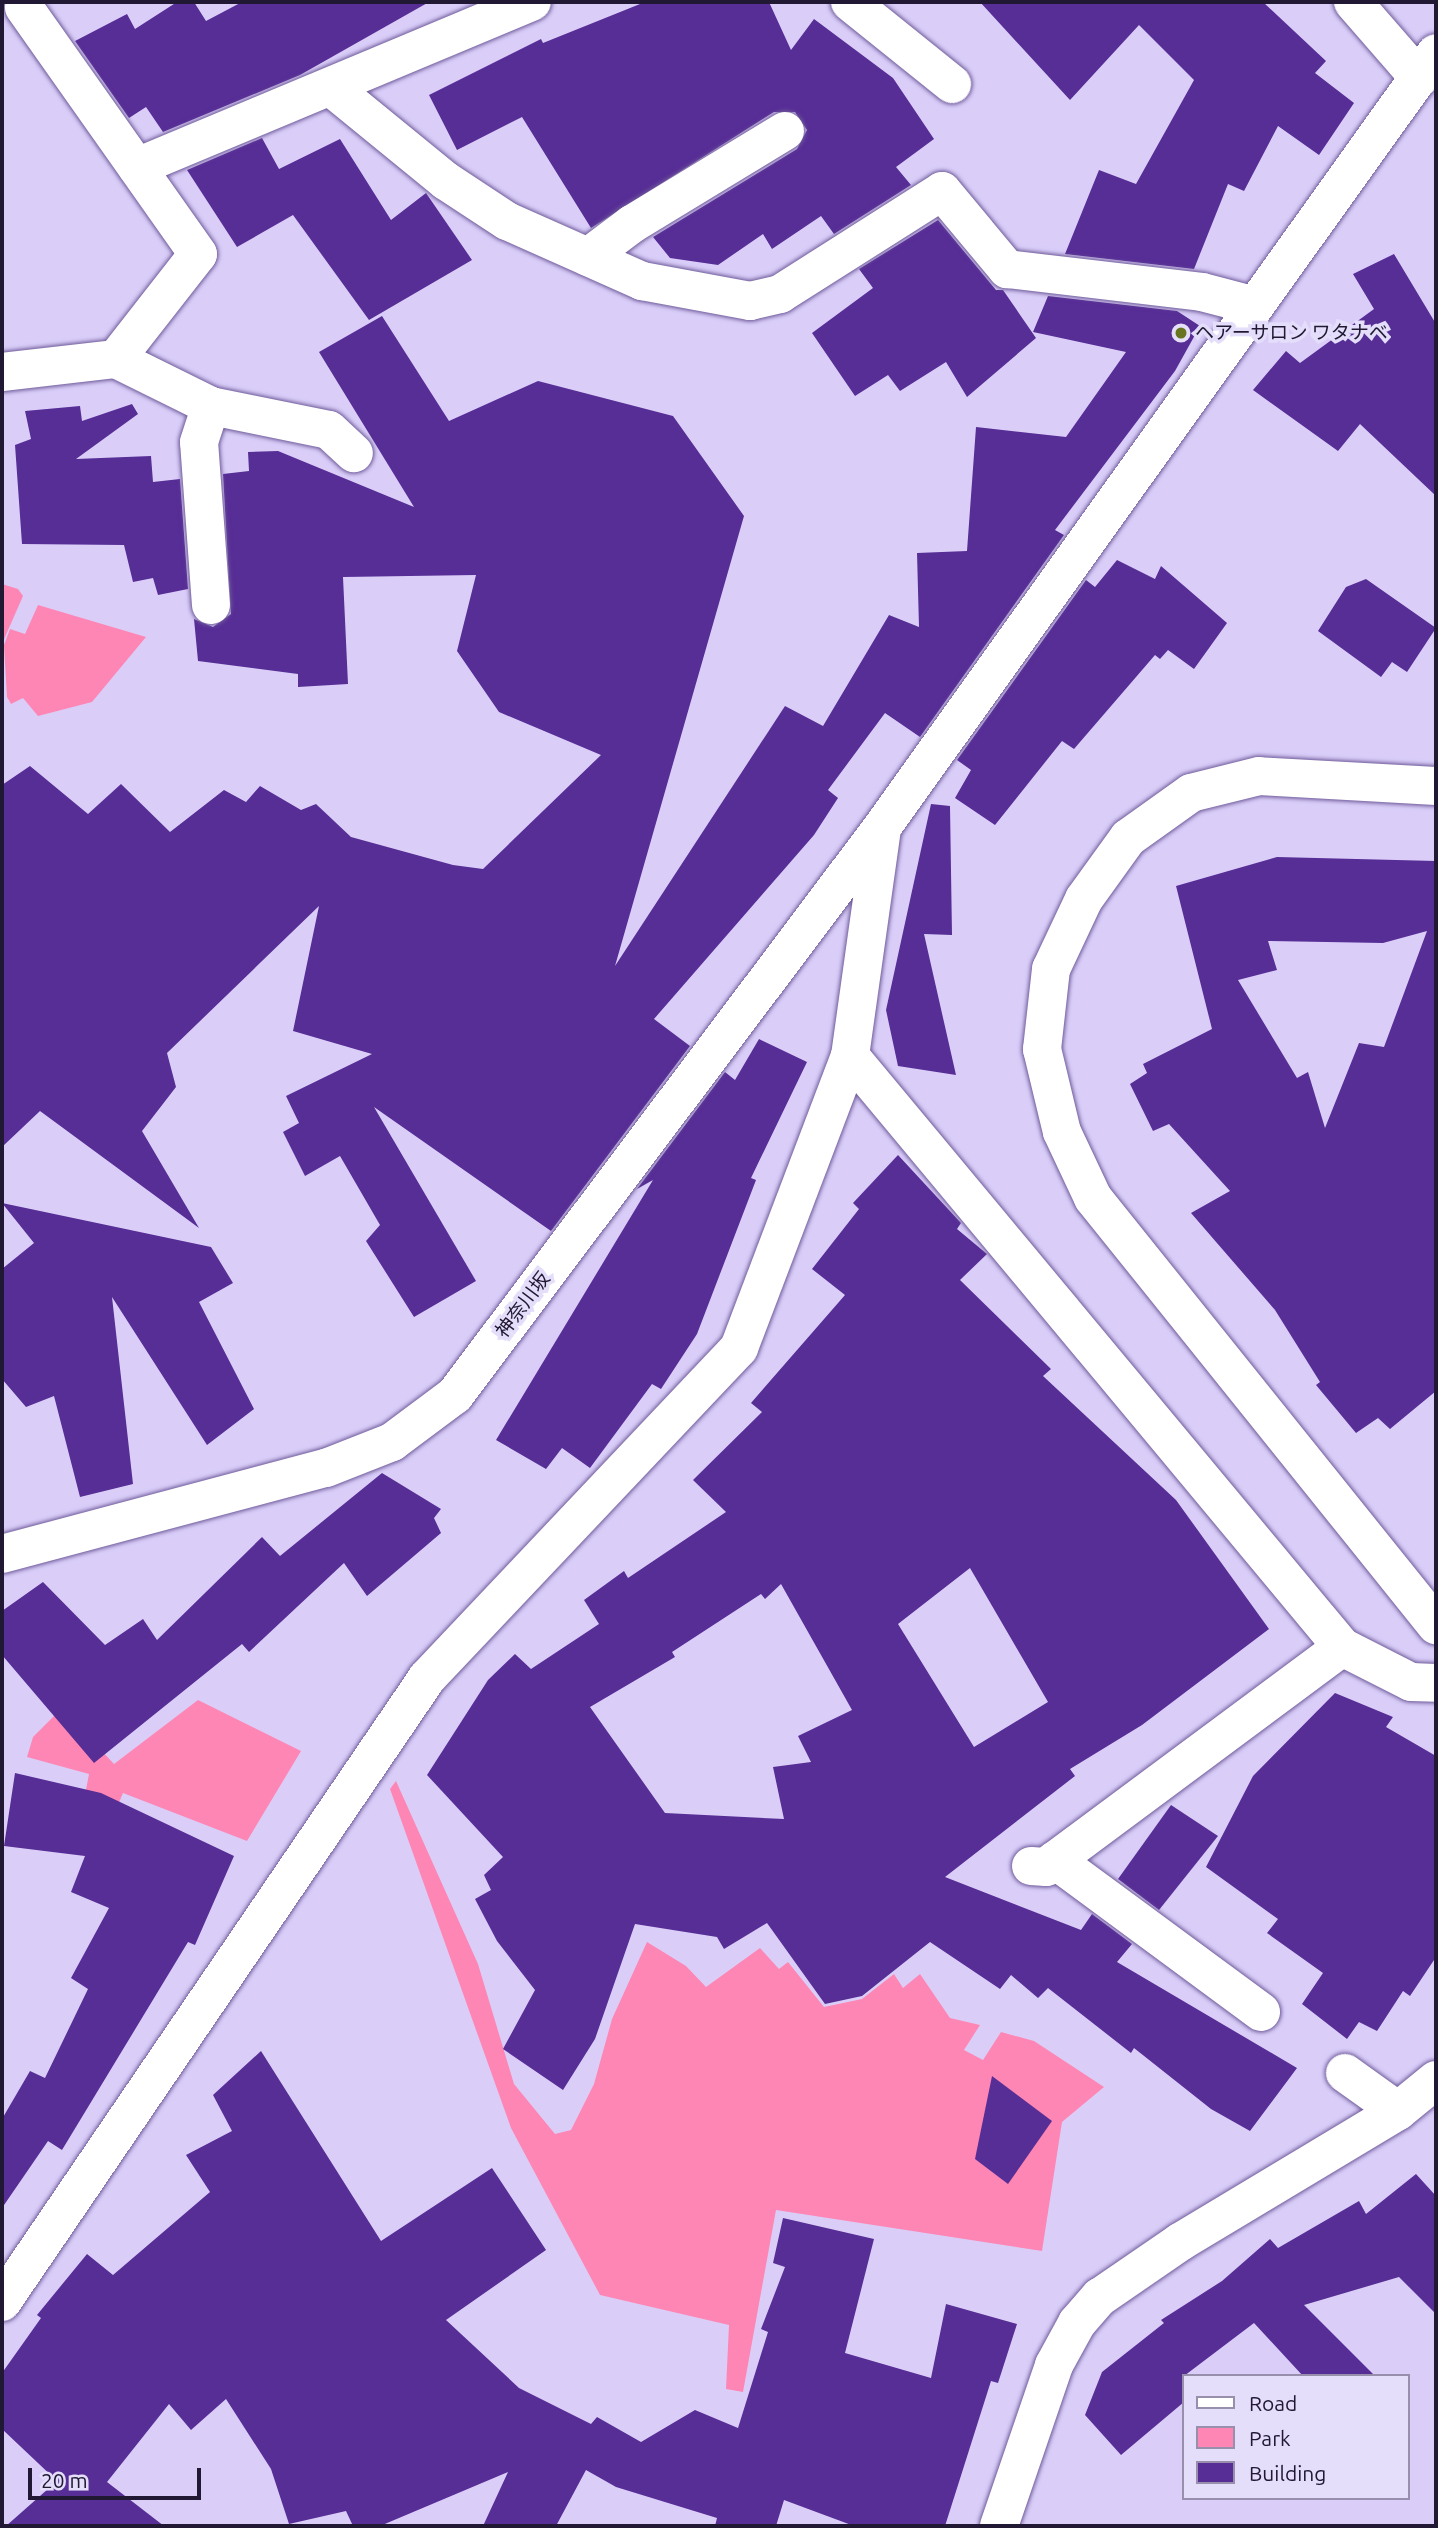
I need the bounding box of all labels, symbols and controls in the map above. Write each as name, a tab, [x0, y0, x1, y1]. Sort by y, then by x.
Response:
place label: ヘアーサロン ワタナベ	[1195, 322, 1388, 344]
marker: ヘアーサロン ワタナベ	[1173, 325, 1189, 341]
street label: 神奈川坂	[491, 1268, 555, 1342]
legend	[1182, 2374, 1410, 2500]
text: Road	[1249, 2391, 1297, 2415]
text: Park	[1249, 2426, 1291, 2450]
scale bar	[32, 2454, 205, 2498]
text: Building	[1249, 2461, 1326, 2485]
text: 20 m	[41, 2468, 88, 2492]

